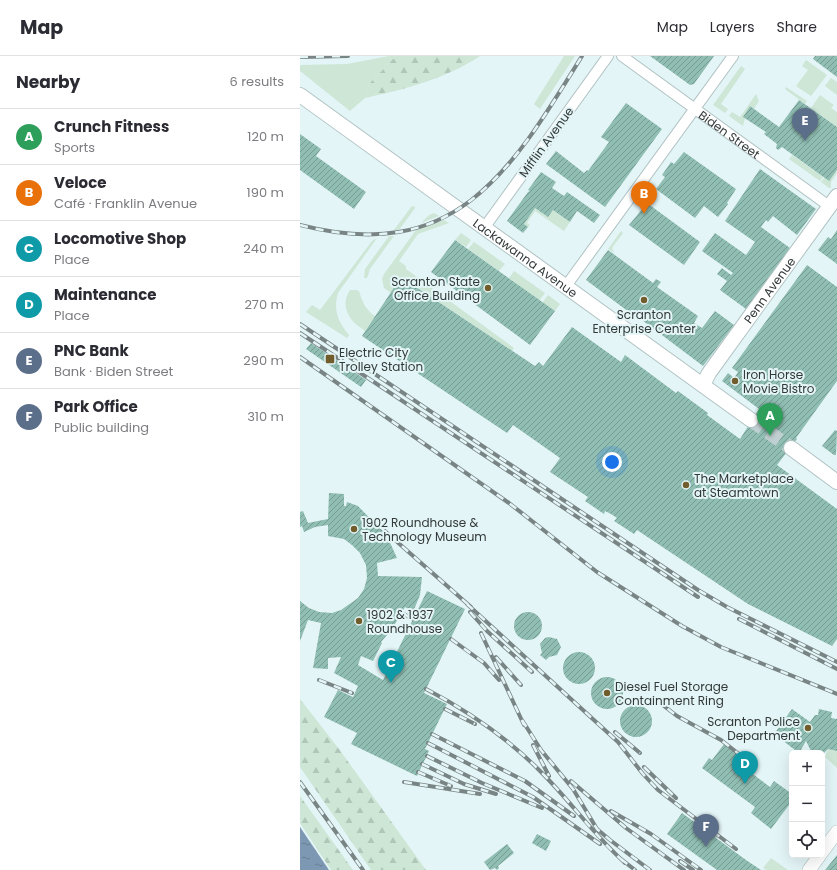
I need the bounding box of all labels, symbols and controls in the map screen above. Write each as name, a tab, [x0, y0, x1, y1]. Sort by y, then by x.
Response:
text: Map	[20, 14, 63, 41]
text: Map	[657, 17, 688, 37]
text: Layers	[710, 17, 754, 37]
text: Share	[776, 17, 817, 37]
text: Nearby	[16, 70, 80, 94]
text: 6 results	[230, 72, 284, 91]
street label: Mifflin Avenue	[515, 103, 577, 181]
street label: Biden Street	[696, 106, 764, 162]
pin: E	[792, 108, 818, 141]
text: Crunch Fitness	[54, 116, 169, 137]
text: A	[24, 127, 34, 146]
text: 120 m	[247, 127, 284, 146]
text: Sports	[54, 138, 95, 157]
text: Veloce	[54, 172, 107, 193]
pin: B	[631, 181, 657, 214]
text: B	[25, 183, 33, 202]
text: 190 m	[247, 183, 284, 202]
text: Café · Franklin Avenue	[54, 194, 197, 213]
street label: Lackawanna Avenue	[470, 214, 581, 301]
text: Locomotive Shop	[54, 228, 186, 249]
text: C	[24, 239, 34, 258]
text: 240 m	[243, 239, 284, 258]
text: Place	[54, 250, 89, 269]
street label: Penn Avenue	[739, 253, 799, 327]
place label: Scranton State Office Building	[391, 273, 480, 304]
marker: Scranton State Office Building	[483, 283, 493, 293]
text: Maintenance	[54, 284, 157, 305]
text: D	[24, 295, 34, 314]
text: 270 m	[244, 295, 284, 314]
marker: Scranton Enterprise Center	[639, 295, 649, 305]
text: Place	[54, 306, 89, 325]
place label: Scranton Enterprise Center	[592, 306, 696, 337]
text: PNC Bank	[54, 340, 129, 361]
place label: Electric City Trolley Station	[339, 344, 423, 375]
text: E	[25, 351, 33, 370]
text: 290 m	[243, 351, 284, 370]
marker: Electric City Trolley Station	[324, 353, 336, 365]
text: Bank · Biden Street	[54, 362, 173, 381]
place label: Iron Horse Movie Bistro	[743, 366, 815, 397]
marker: Iron Horse Movie Bistro	[730, 376, 740, 386]
text: Park Office	[54, 396, 138, 417]
pin: A	[757, 403, 783, 436]
text: F	[25, 407, 33, 426]
text: 310 m	[247, 407, 284, 426]
text: Public building	[54, 418, 149, 437]
your location	[602, 452, 622, 472]
place label: The Marketplace at Steamtown	[694, 470, 794, 501]
marker: The Marketplace at Steamtown	[681, 480, 691, 490]
place label: 1902 Roundhouse & Technology Museum	[362, 514, 487, 545]
marker: 1902 Roundhouse & Technology Museum	[349, 524, 359, 534]
place label: 1902 & 1937 Roundhouse	[367, 606, 442, 637]
marker: 1902 & 1937 Roundhouse	[354, 616, 364, 626]
pin: C	[378, 650, 404, 683]
place label: Diesel Fuel Storage Containment Ring	[615, 678, 728, 709]
marker: Diesel Fuel Storage Containment Ring	[602, 688, 612, 698]
place label: Scranton Police Department	[707, 713, 800, 744]
marker: Scranton Police Department	[803, 723, 813, 733]
map controls	[789, 750, 825, 858]
button: +	[789, 750, 825, 786]
pin: D	[732, 751, 758, 784]
button: −	[789, 786, 825, 822]
pin: F	[693, 814, 719, 847]
button: locate	[789, 822, 825, 858]

